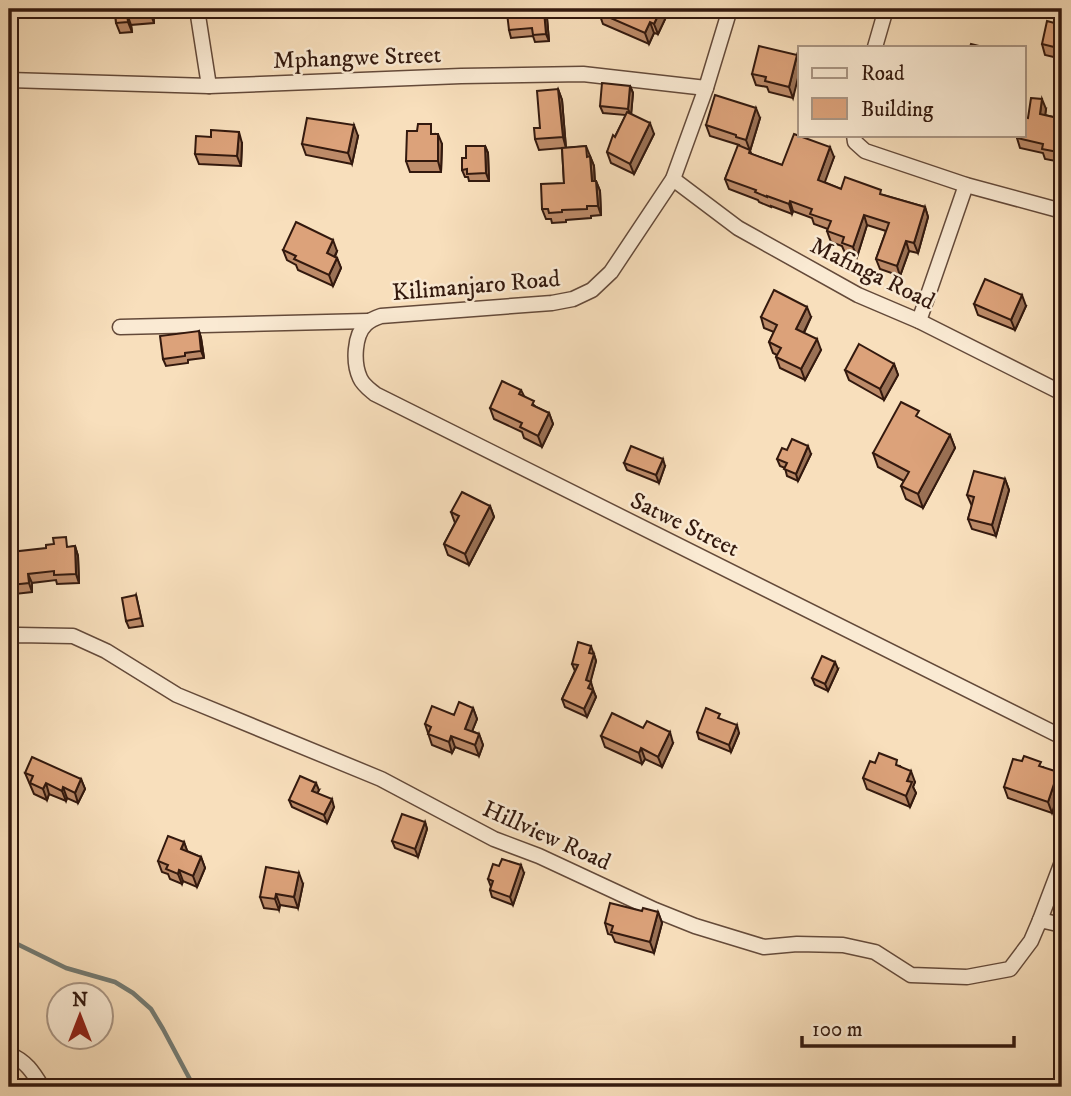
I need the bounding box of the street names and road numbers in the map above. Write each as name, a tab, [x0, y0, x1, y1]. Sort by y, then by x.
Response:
street label: Mphangwe Street	[272, 40, 442, 76]
street label: Mafinga Road	[805, 231, 940, 317]
street label: Kilimanjaro Road	[391, 264, 561, 308]
street label: Satwe Street	[625, 486, 744, 564]
street label: Hillview Road	[478, 794, 615, 878]

